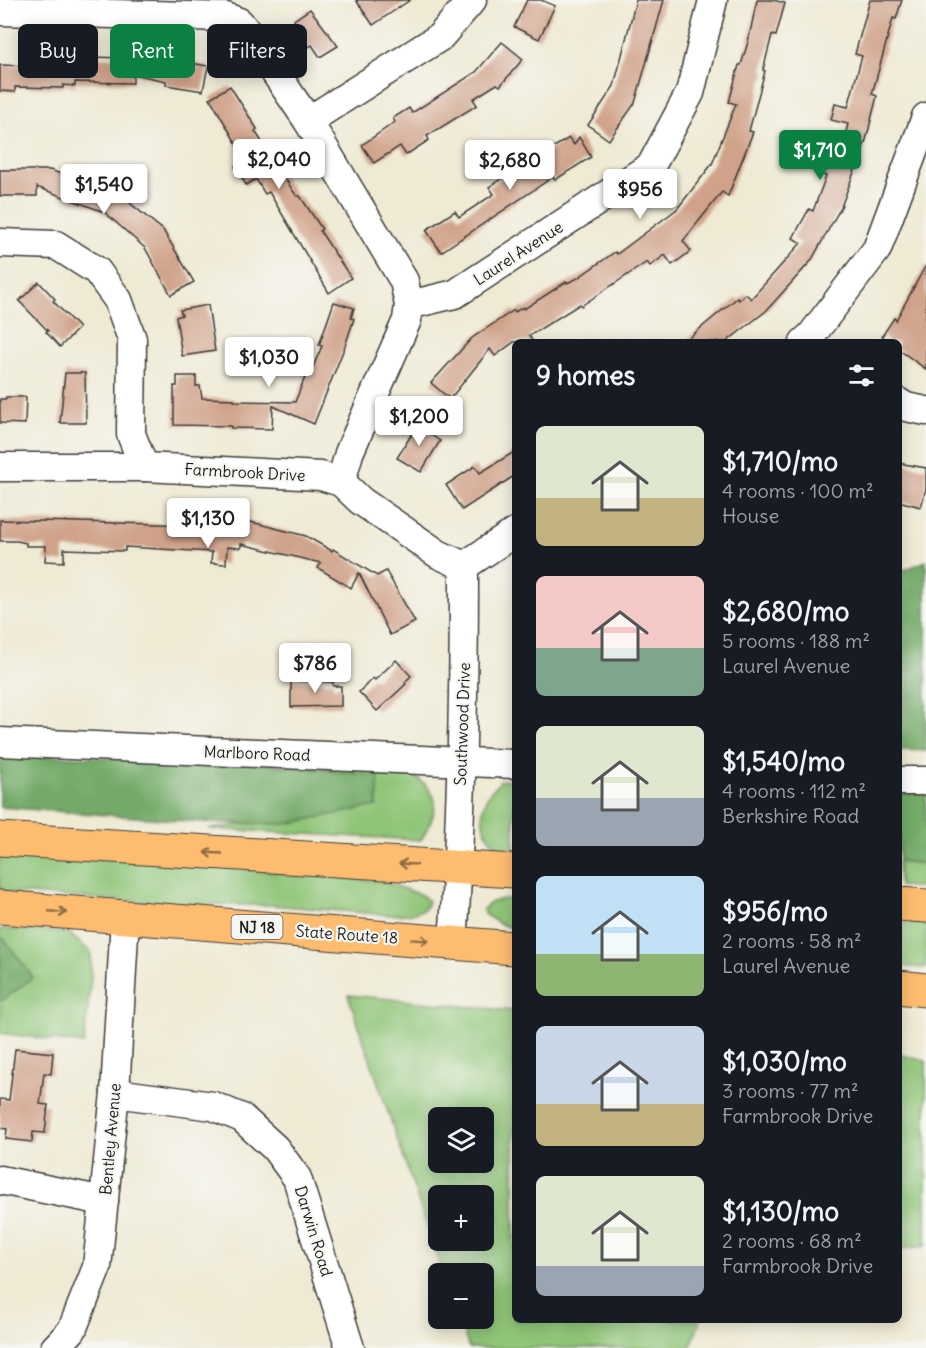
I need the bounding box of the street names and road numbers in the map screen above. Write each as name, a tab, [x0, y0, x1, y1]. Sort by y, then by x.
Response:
street label: Laurel Avenue	[469, 217, 567, 289]
street label: Farmbrook Drive	[184, 459, 306, 485]
street label: Southwood Drive	[450, 662, 474, 786]
street label: Marlboro Road	[203, 741, 311, 765]
road number: NJ 18	[232, 915, 282, 939]
street label: State Route 18	[295, 920, 399, 948]
street label: Bentley Avenue	[95, 1082, 125, 1196]
street label: Darwin Road	[291, 1183, 337, 1279]

